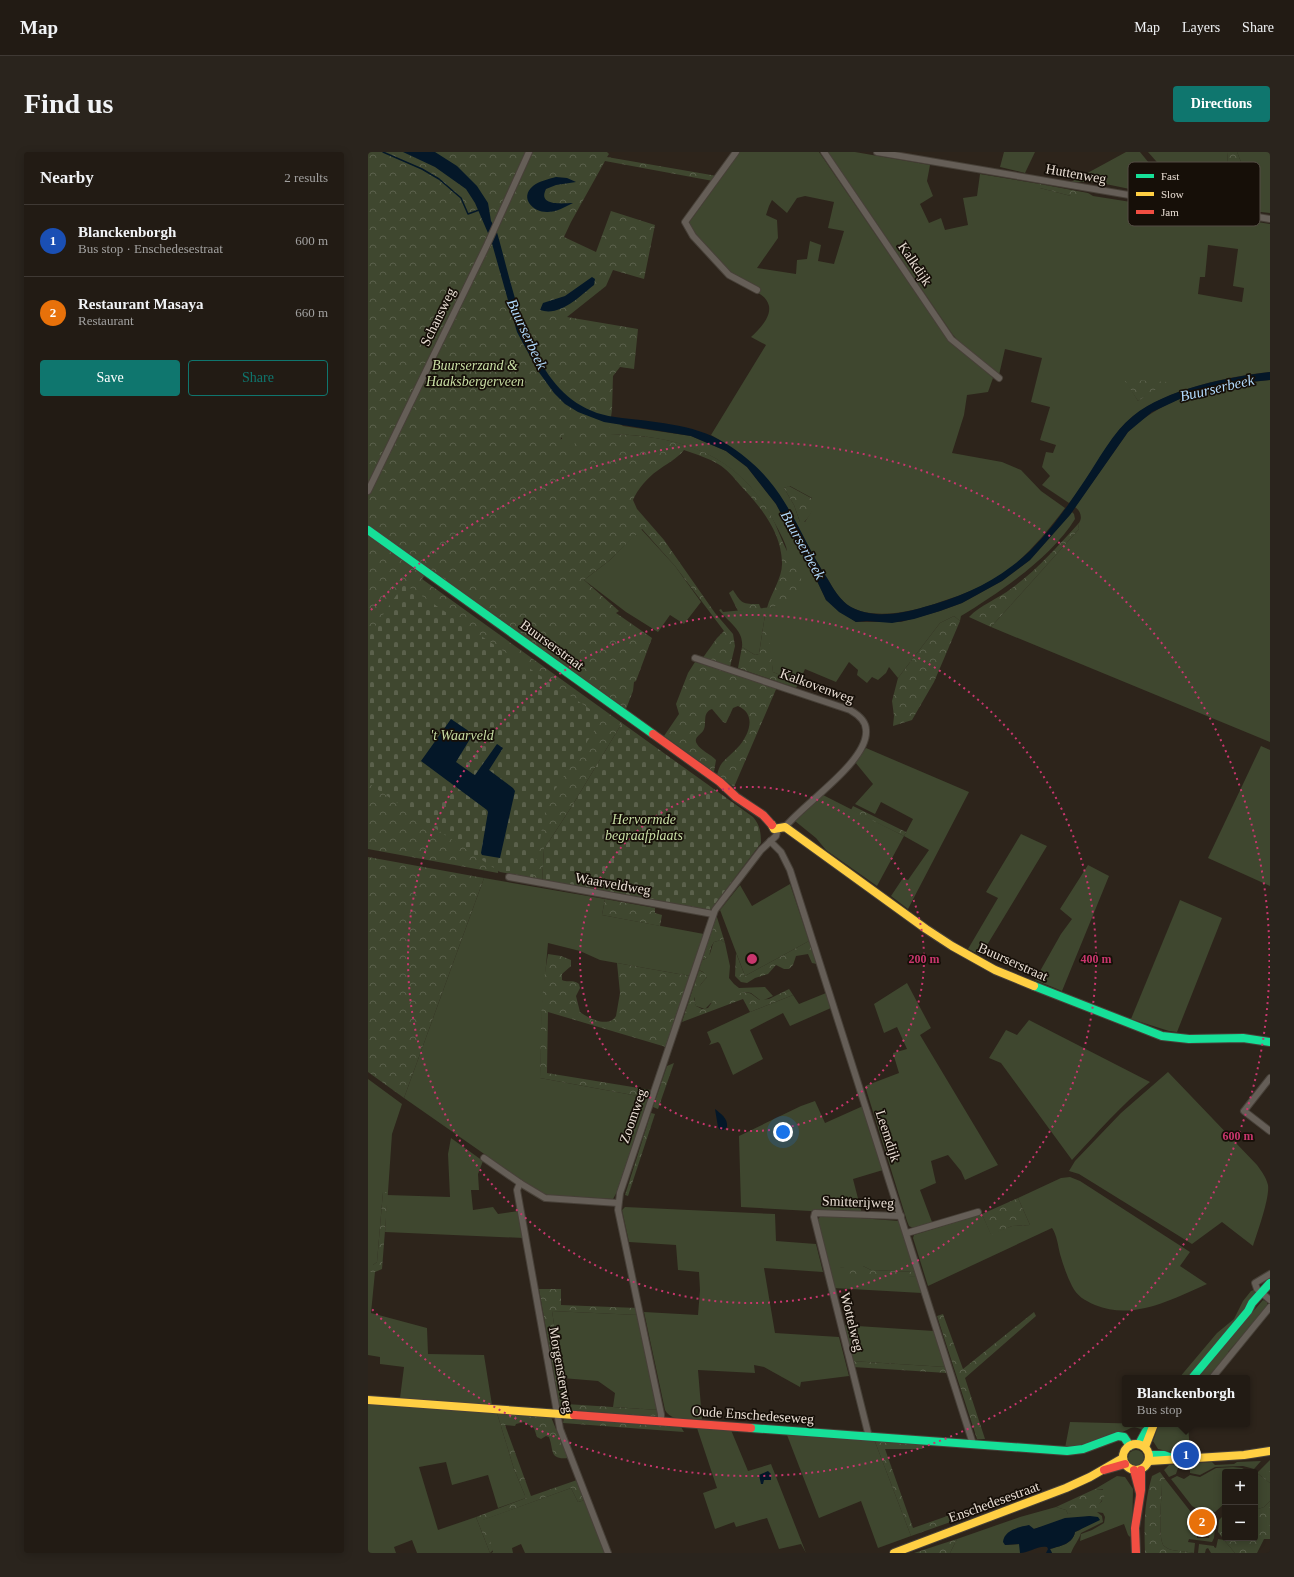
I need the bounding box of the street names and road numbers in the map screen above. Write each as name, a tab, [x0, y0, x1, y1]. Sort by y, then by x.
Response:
street label: Huttenweg	[1044, 161, 1108, 187]
street label: Kalkdijk	[895, 239, 935, 289]
street label: Schansweg	[417, 285, 459, 349]
street label: Buurserstraat	[517, 617, 587, 673]
street label: Kalkovenweg	[778, 666, 856, 706]
street label: Waarveldweg	[574, 870, 652, 898]
street label: Buurserstraat	[976, 940, 1050, 984]
street label: Zoomweg	[617, 1087, 649, 1145]
street label: Leemdijk	[873, 1108, 903, 1164]
street label: Smitterijweg	[822, 1193, 894, 1211]
street label: Wottelweg	[837, 1291, 867, 1353]
street label: Morgensterweg	[546, 1326, 576, 1414]
street label: Oude Enschedeseweg	[691, 1403, 815, 1427]
street label: Enschedesestraat	[947, 1479, 1042, 1525]

